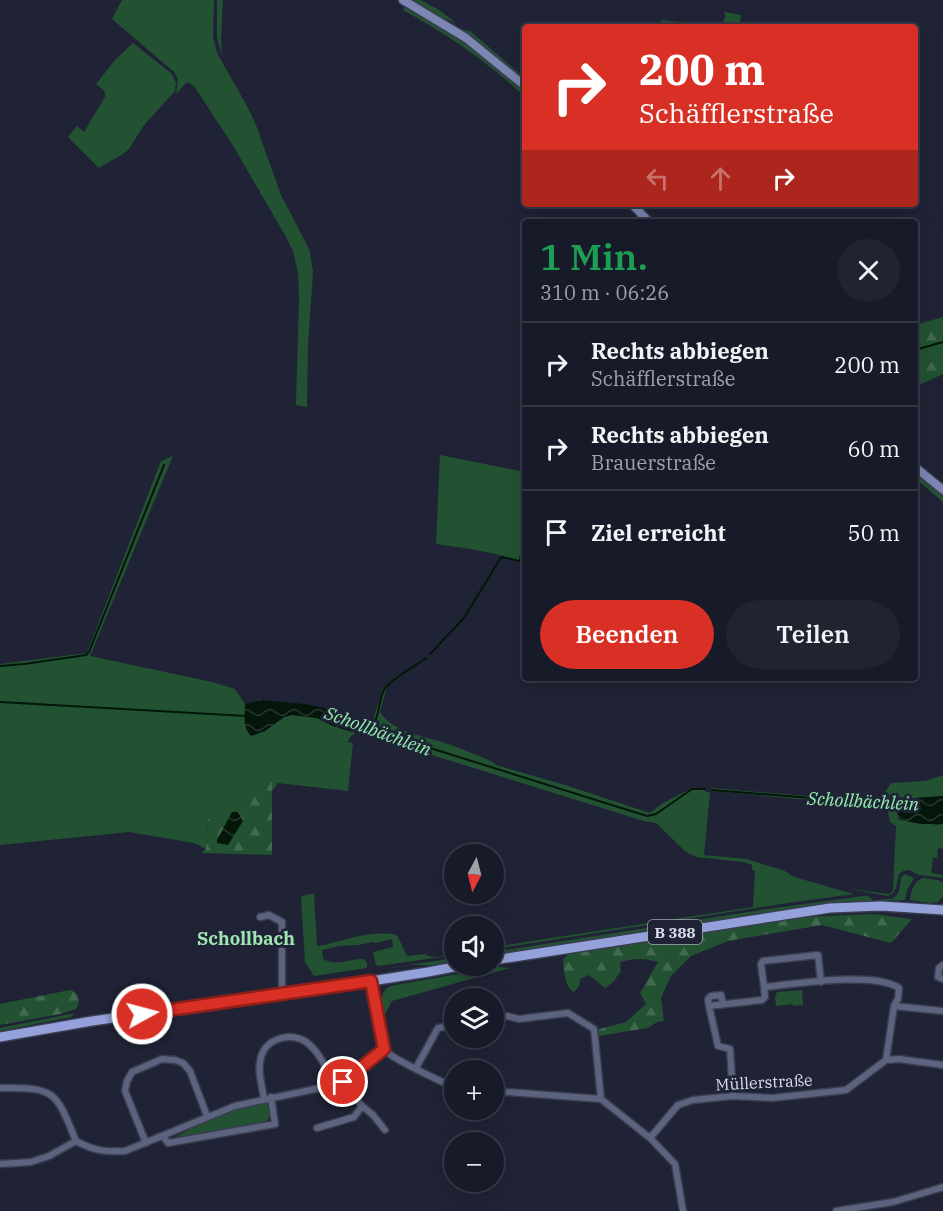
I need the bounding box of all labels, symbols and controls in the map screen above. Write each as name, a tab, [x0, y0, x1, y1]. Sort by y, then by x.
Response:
text: 200 m	[639, 42, 765, 97]
icon: right	[540, 48, 618, 126]
text: Schäfflerstraße	[639, 95, 834, 130]
icon: left	[641, 162, 674, 195]
icon: ahead	[704, 162, 737, 195]
icon: right	[767, 162, 800, 195]
text: 1 Min.	[540, 233, 648, 280]
button: close	[837, 239, 900, 302]
text: 310 m · 06:26	[540, 279, 669, 306]
text: Rechts abbiegen	[591, 336, 769, 365]
icon: right	[540, 348, 573, 381]
text: 200 m	[834, 350, 900, 379]
text: Schäfflerstraße	[591, 365, 735, 392]
text: Rechts abbiegen	[591, 420, 769, 449]
icon: right	[540, 432, 573, 465]
text: 60 m	[848, 434, 900, 463]
text: Brauerstraße	[591, 449, 716, 476]
icon: arrive	[540, 516, 573, 549]
text: Ziel erreicht	[591, 518, 726, 547]
text: 50 m	[848, 518, 900, 547]
button: Beenden	[540, 600, 714, 669]
button: Teilen	[726, 600, 900, 669]
water label: Schollbächlein	[321, 701, 435, 761]
water label: Schollbächlein	[805, 787, 920, 815]
north arrow	[444, 844, 504, 904]
map controls	[444, 844, 504, 1192]
button: sound	[444, 916, 504, 976]
road number: B 388	[648, 920, 702, 944]
district label: Schollbach	[197, 927, 295, 950]
position arrow	[110, 982, 174, 1046]
button: layers	[444, 988, 504, 1048]
pin	[317, 1056, 368, 1107]
button: +	[444, 1060, 504, 1120]
icon: arrive	[326, 1065, 359, 1098]
street label: Müllerstraße	[715, 1069, 813, 1095]
button: −	[444, 1132, 504, 1192]

